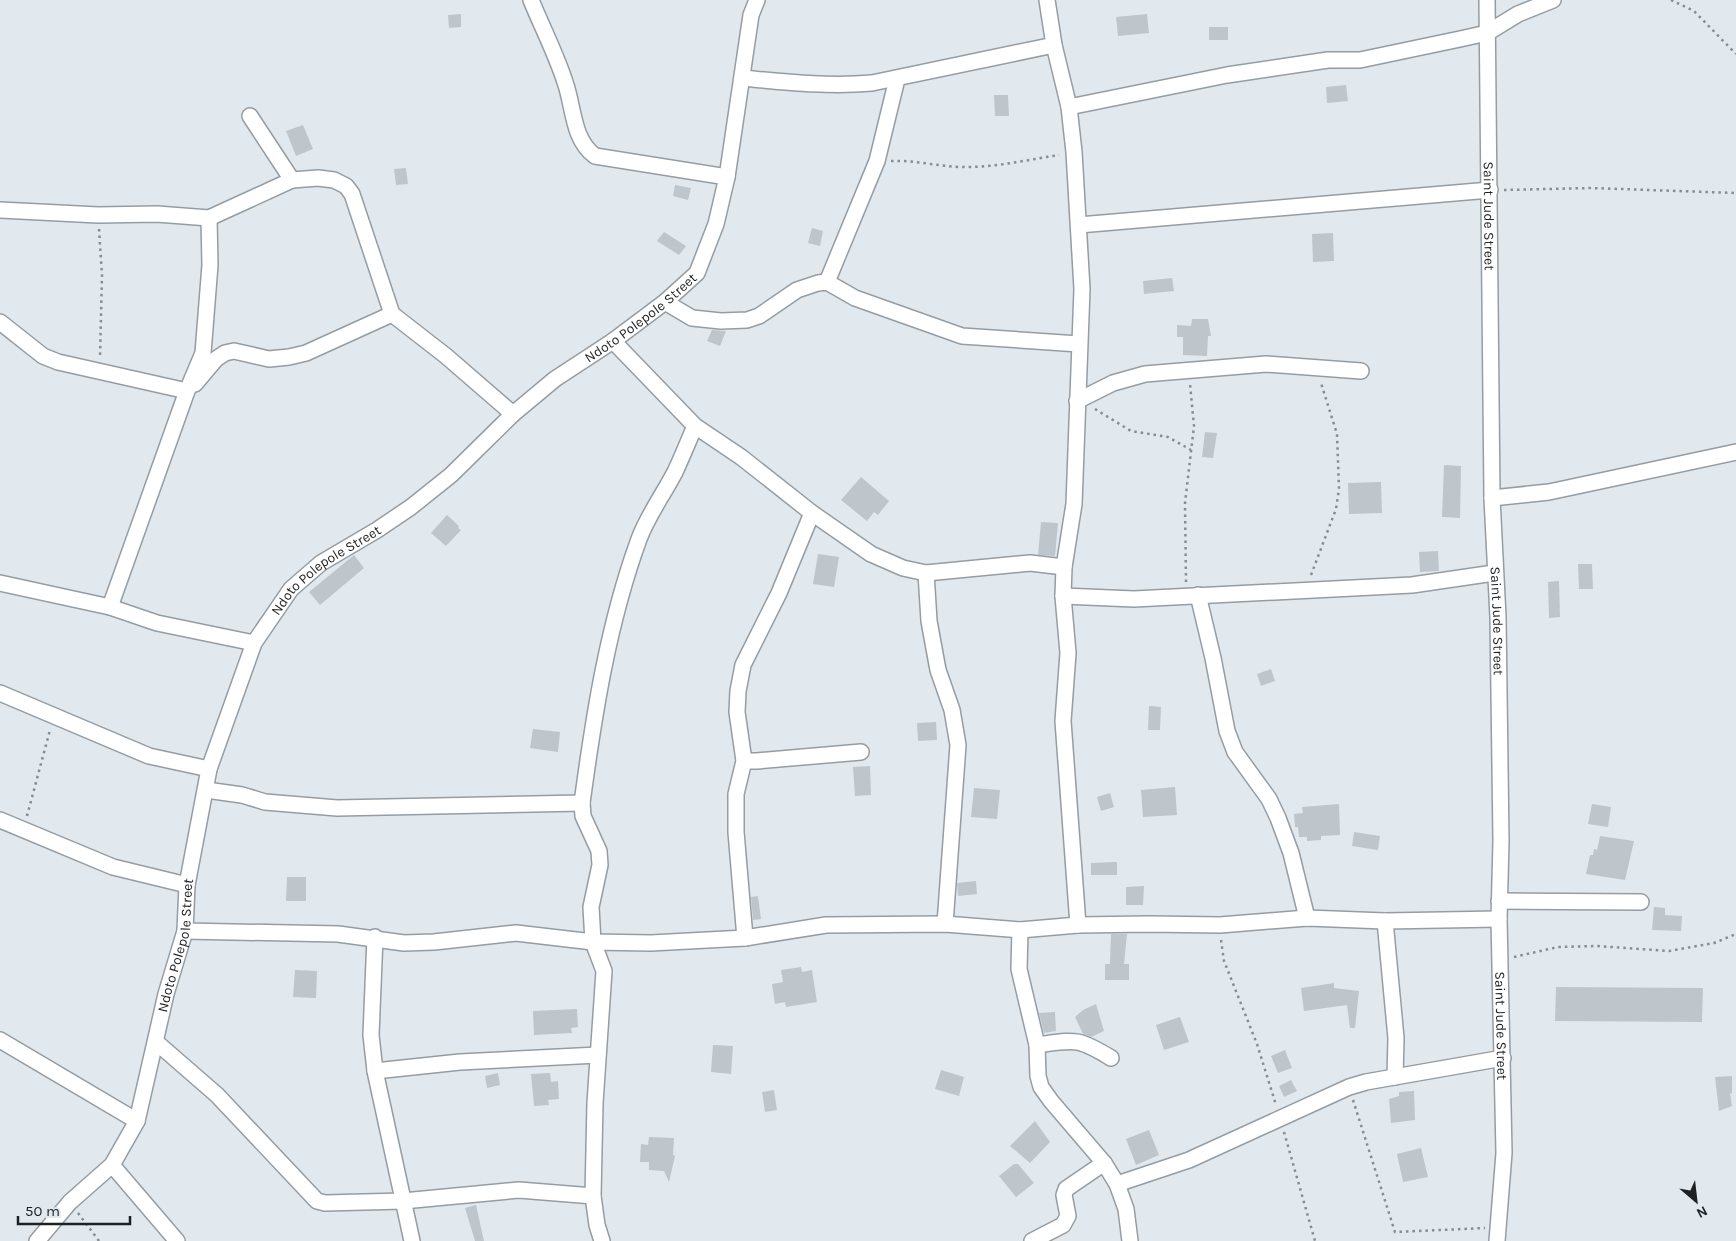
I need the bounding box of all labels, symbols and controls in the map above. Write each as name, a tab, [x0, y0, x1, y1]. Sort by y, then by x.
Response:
street label: Saint Jude Street	[1480, 161, 1498, 271]
street label: Ndoto Polepole Street	[581, 270, 700, 366]
street label: Ndoto Polepole Street	[268, 522, 384, 619]
street label: Saint Jude Street	[1486, 566, 1507, 675]
street label: Ndoto Polepole Street	[154, 877, 197, 1014]
street label: Saint Jude Street	[1491, 971, 1510, 1080]
north arrow	[1671, 1176, 1721, 1226]
scale bar	[18, 1194, 130, 1226]
text: 50 m	[25, 1202, 60, 1220]
text: N	[1693, 1202, 1710, 1222]

